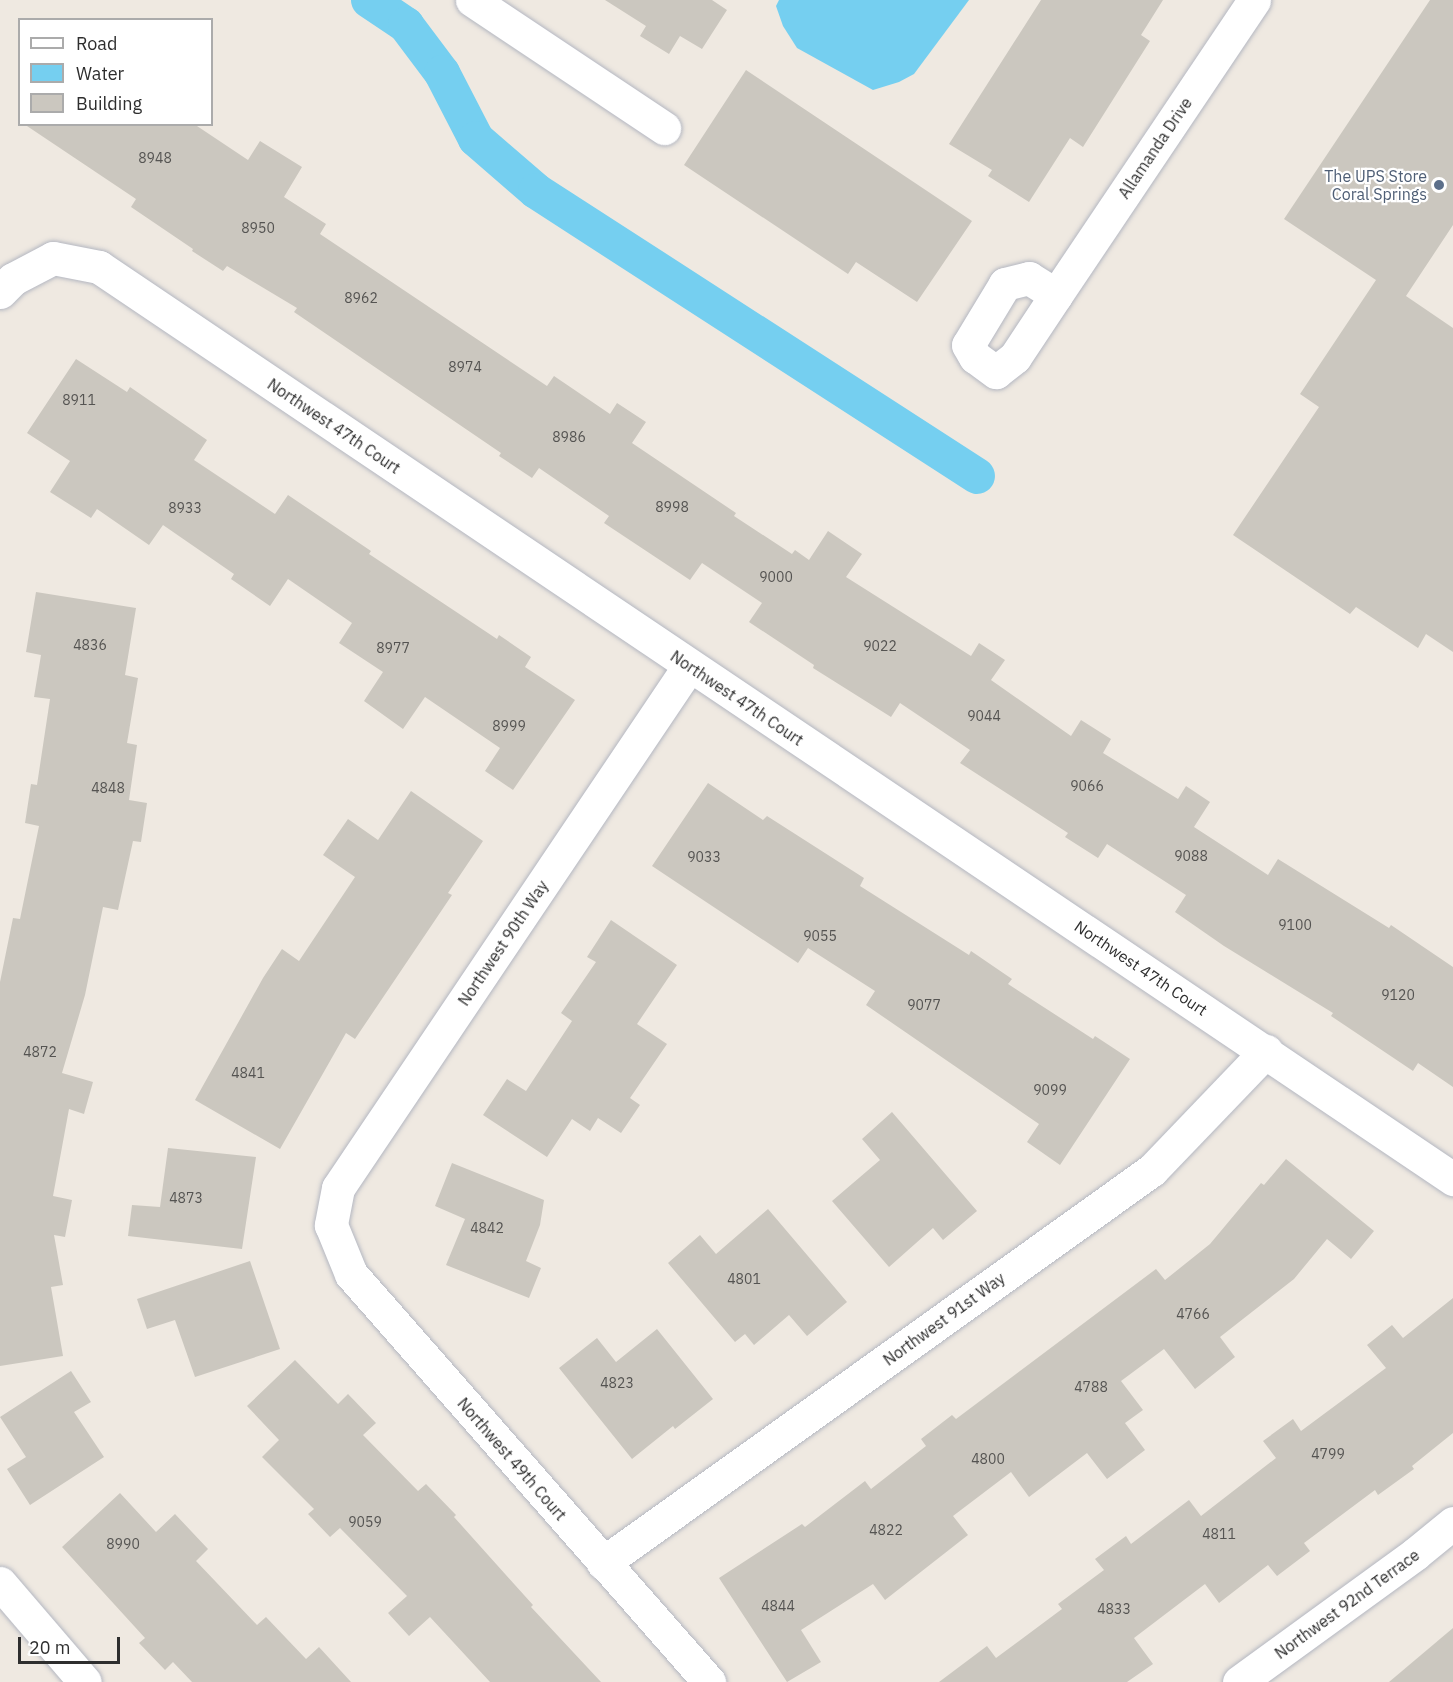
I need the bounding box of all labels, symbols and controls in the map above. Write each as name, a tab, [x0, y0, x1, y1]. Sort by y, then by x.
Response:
legend	[18, 18, 213, 126]
text: Road	[76, 32, 117, 55]
text: Water	[76, 62, 124, 85]
text: Building	[76, 92, 142, 115]
street label: Allamanda Drive	[1114, 94, 1196, 202]
house number: 8948	[138, 150, 172, 166]
place label: The UPS Store Coral Springs	[1324, 166, 1427, 204]
marker: The UPS Store Coral Springs	[1432, 178, 1446, 192]
house number: 8950	[241, 220, 275, 236]
house number: 8962	[344, 290, 378, 306]
house number: 8974	[448, 359, 482, 375]
street label: Northwest 47th Court	[264, 374, 404, 478]
house number: 8911	[62, 392, 96, 408]
house number: 8986	[552, 429, 586, 445]
house number: 8998	[655, 499, 689, 515]
house number: 8933	[168, 500, 202, 516]
house number: 9000	[759, 569, 793, 585]
house number: 4836	[73, 637, 107, 653]
house number: 9022	[863, 638, 897, 654]
house number: 8977	[376, 640, 410, 656]
street label: Northwest 47th Court	[667, 646, 807, 750]
house number: 9044	[967, 708, 1001, 724]
house number: 8999	[492, 718, 526, 734]
house number: 9066	[1070, 778, 1104, 794]
house number: 4848	[91, 780, 125, 796]
house number: 9088	[1174, 848, 1208, 864]
house number: 9033	[687, 849, 721, 865]
street label: Northwest 90th Way	[454, 877, 552, 1009]
street label: Northwest 47th Court	[1071, 916, 1211, 1020]
house number: 9100	[1278, 917, 1312, 933]
house number: 9055	[803, 928, 837, 944]
house number: 9120	[1381, 987, 1415, 1003]
house number: 9077	[907, 997, 941, 1013]
house number: 4872	[23, 1044, 57, 1060]
house number: 4841	[231, 1065, 265, 1081]
house number: 9099	[1033, 1082, 1067, 1098]
house number: 4873	[169, 1190, 203, 1206]
house number: 4842	[470, 1220, 504, 1236]
street label: Northwest 91st Way	[879, 1268, 1009, 1370]
house number: 4801	[727, 1271, 761, 1287]
house number: 4766	[1176, 1306, 1210, 1322]
house number: 4823	[600, 1375, 634, 1391]
house number: 4788	[1074, 1379, 1108, 1395]
street label: Northwest 49th Court	[454, 1394, 570, 1524]
house number: 4799	[1311, 1446, 1345, 1462]
house number: 4800	[971, 1451, 1005, 1467]
house number: 9059	[348, 1514, 382, 1530]
house number: 4822	[869, 1522, 903, 1538]
house number: 4811	[1202, 1526, 1236, 1542]
house number: 8990	[106, 1536, 140, 1552]
street label: Northwest 92nd Terrace	[1271, 1545, 1423, 1663]
house number: 4844	[761, 1598, 795, 1614]
house number: 4833	[1097, 1601, 1131, 1617]
scale bar	[21, 1625, 123, 1663]
text: 20 m	[29, 1636, 71, 1659]

